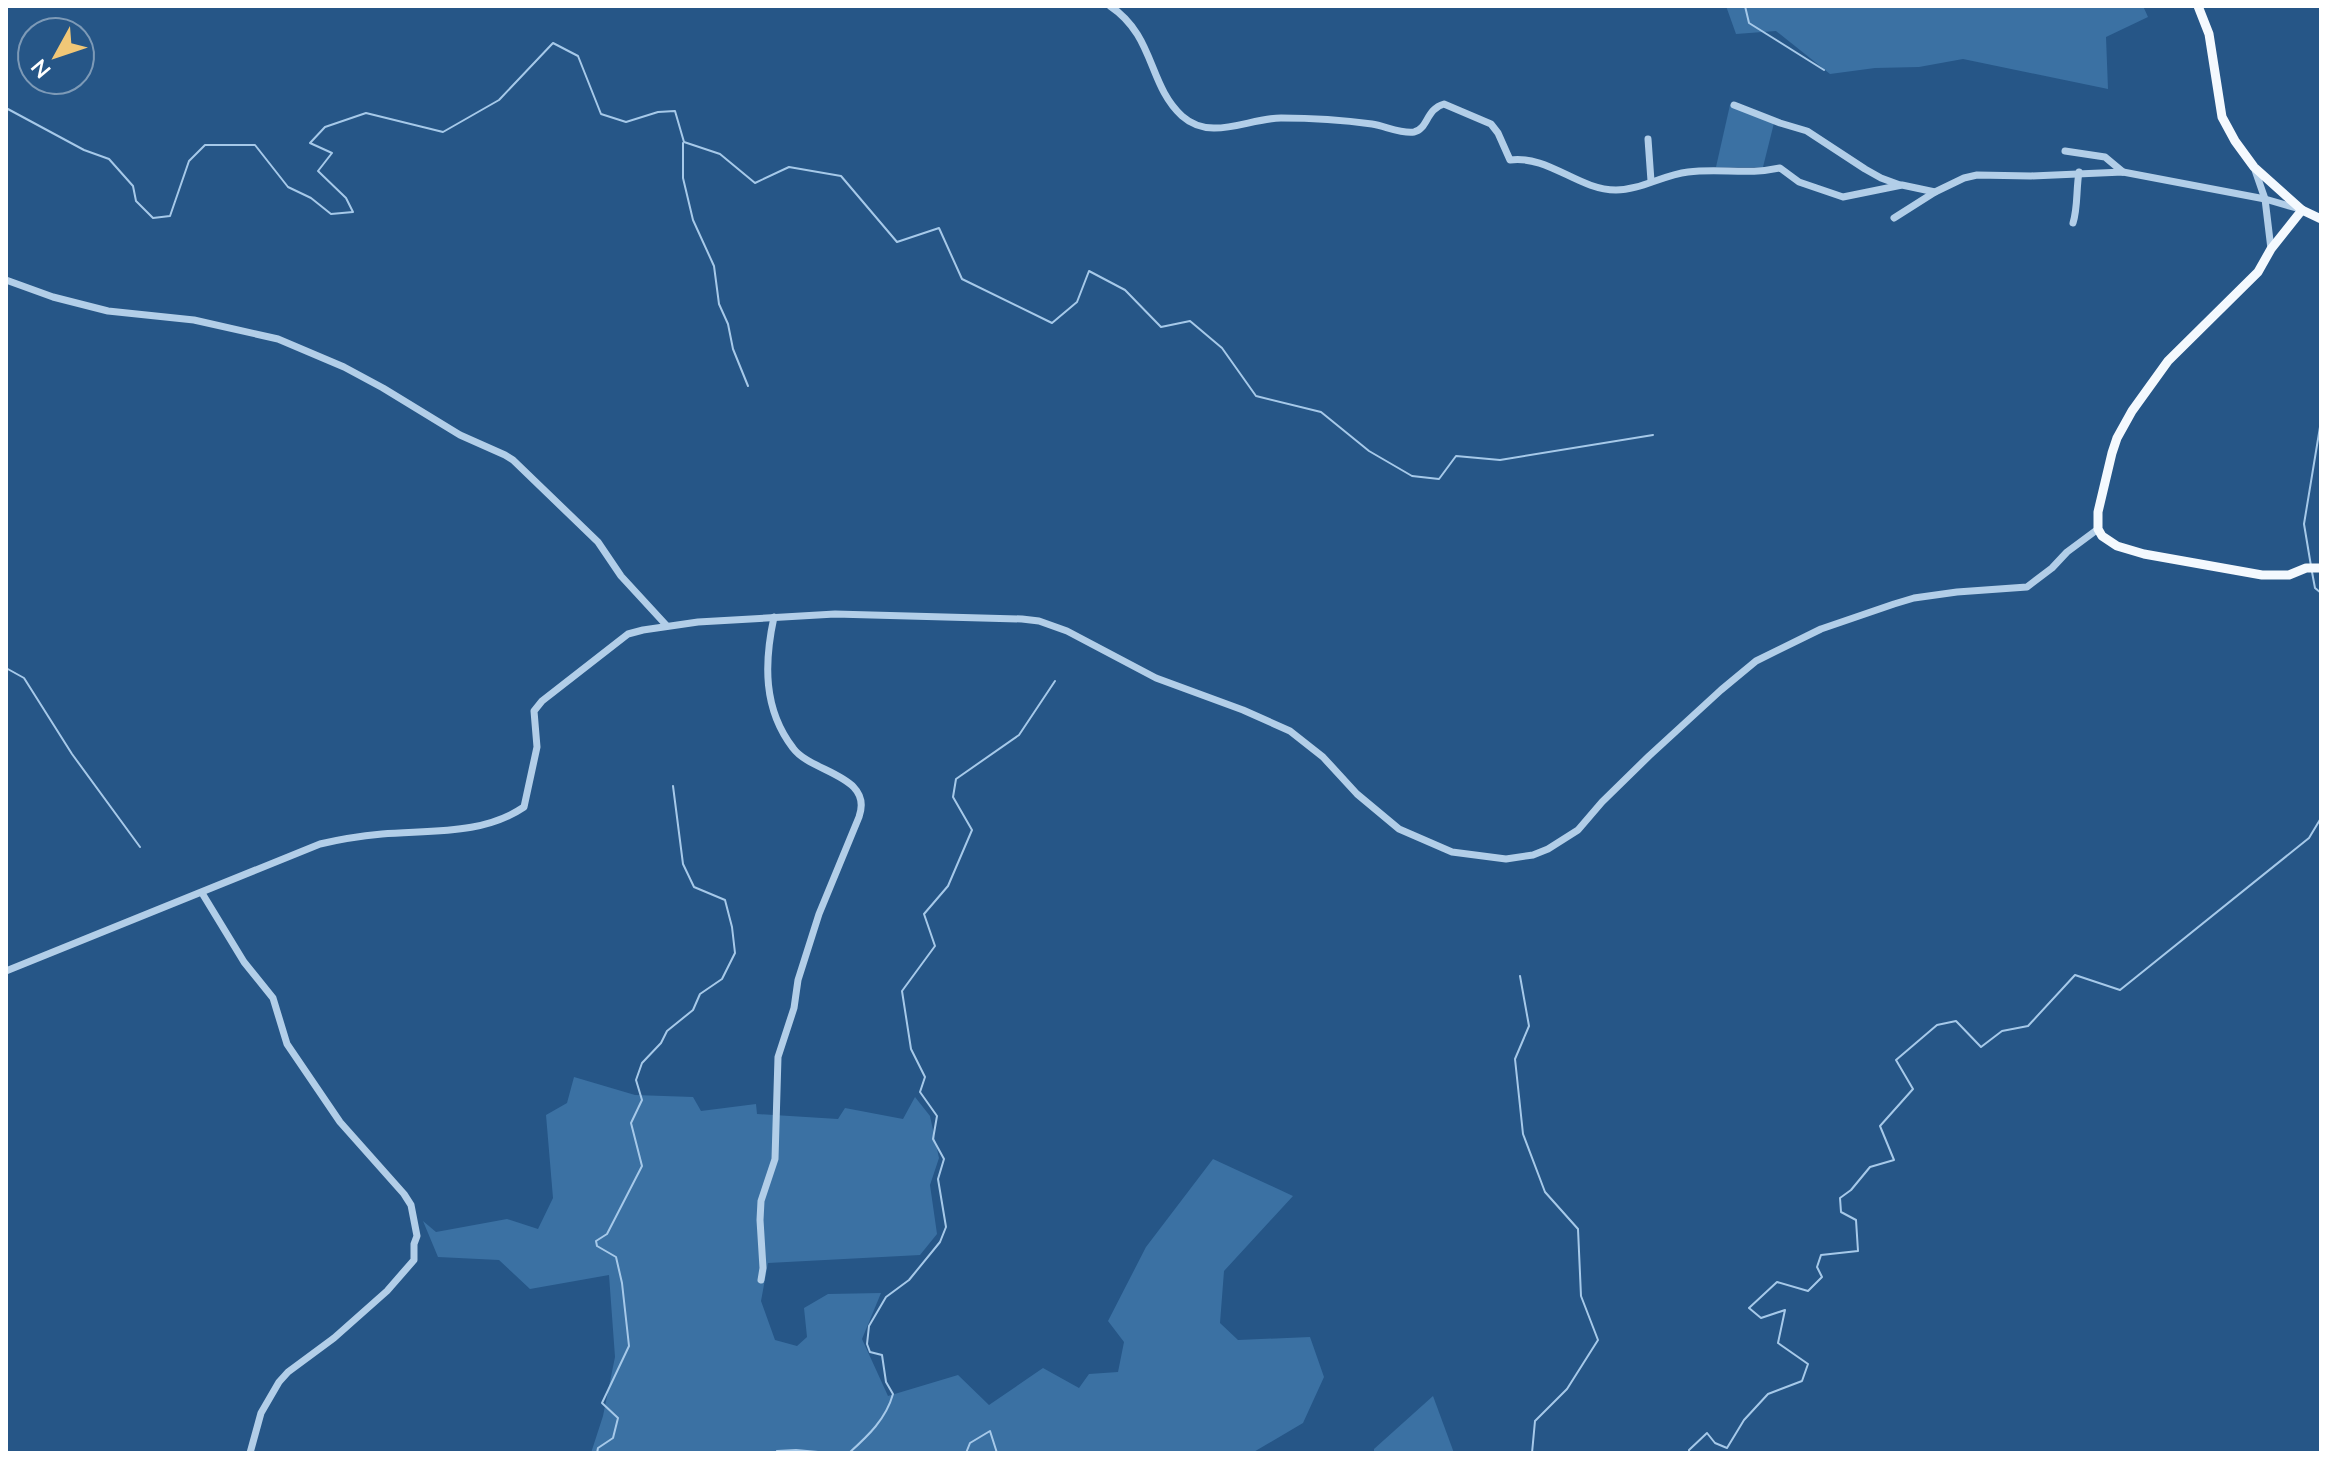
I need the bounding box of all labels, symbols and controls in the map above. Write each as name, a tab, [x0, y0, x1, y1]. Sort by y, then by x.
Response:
north arrow	[16, 16, 96, 96]
text: N	[25, 52, 58, 84]

